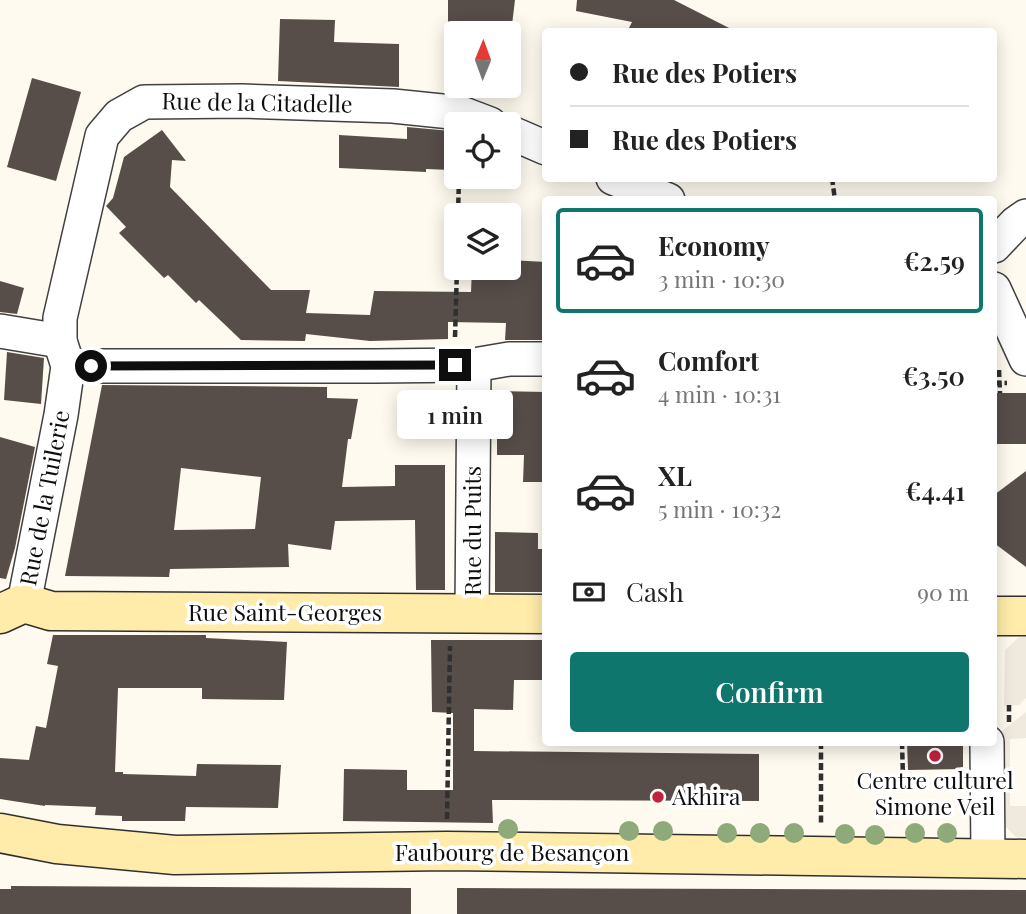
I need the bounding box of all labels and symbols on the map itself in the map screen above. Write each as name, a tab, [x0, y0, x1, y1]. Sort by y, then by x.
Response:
north arrow	[444, 21, 522, 98]
street label: Rue de la Citadelle	[161, 84, 353, 119]
route end	[439, 349, 471, 381]
route start	[75, 350, 107, 382]
callout: 1 min	[397, 390, 513, 438]
street label: Rue de la Tuilerie	[11, 407, 76, 588]
street label: Rue du Puits	[456, 466, 487, 596]
street label: Rue Saint-Georges	[188, 596, 382, 627]
marker: Centre culturel Simone Veil	[927, 748, 943, 764]
place label: Centre culturel Simone Veil	[856, 764, 1014, 821]
place label: Akhira	[671, 780, 741, 811]
marker: Akhira	[650, 789, 666, 805]
street label: Faubourg de Besançon	[395, 836, 629, 867]

